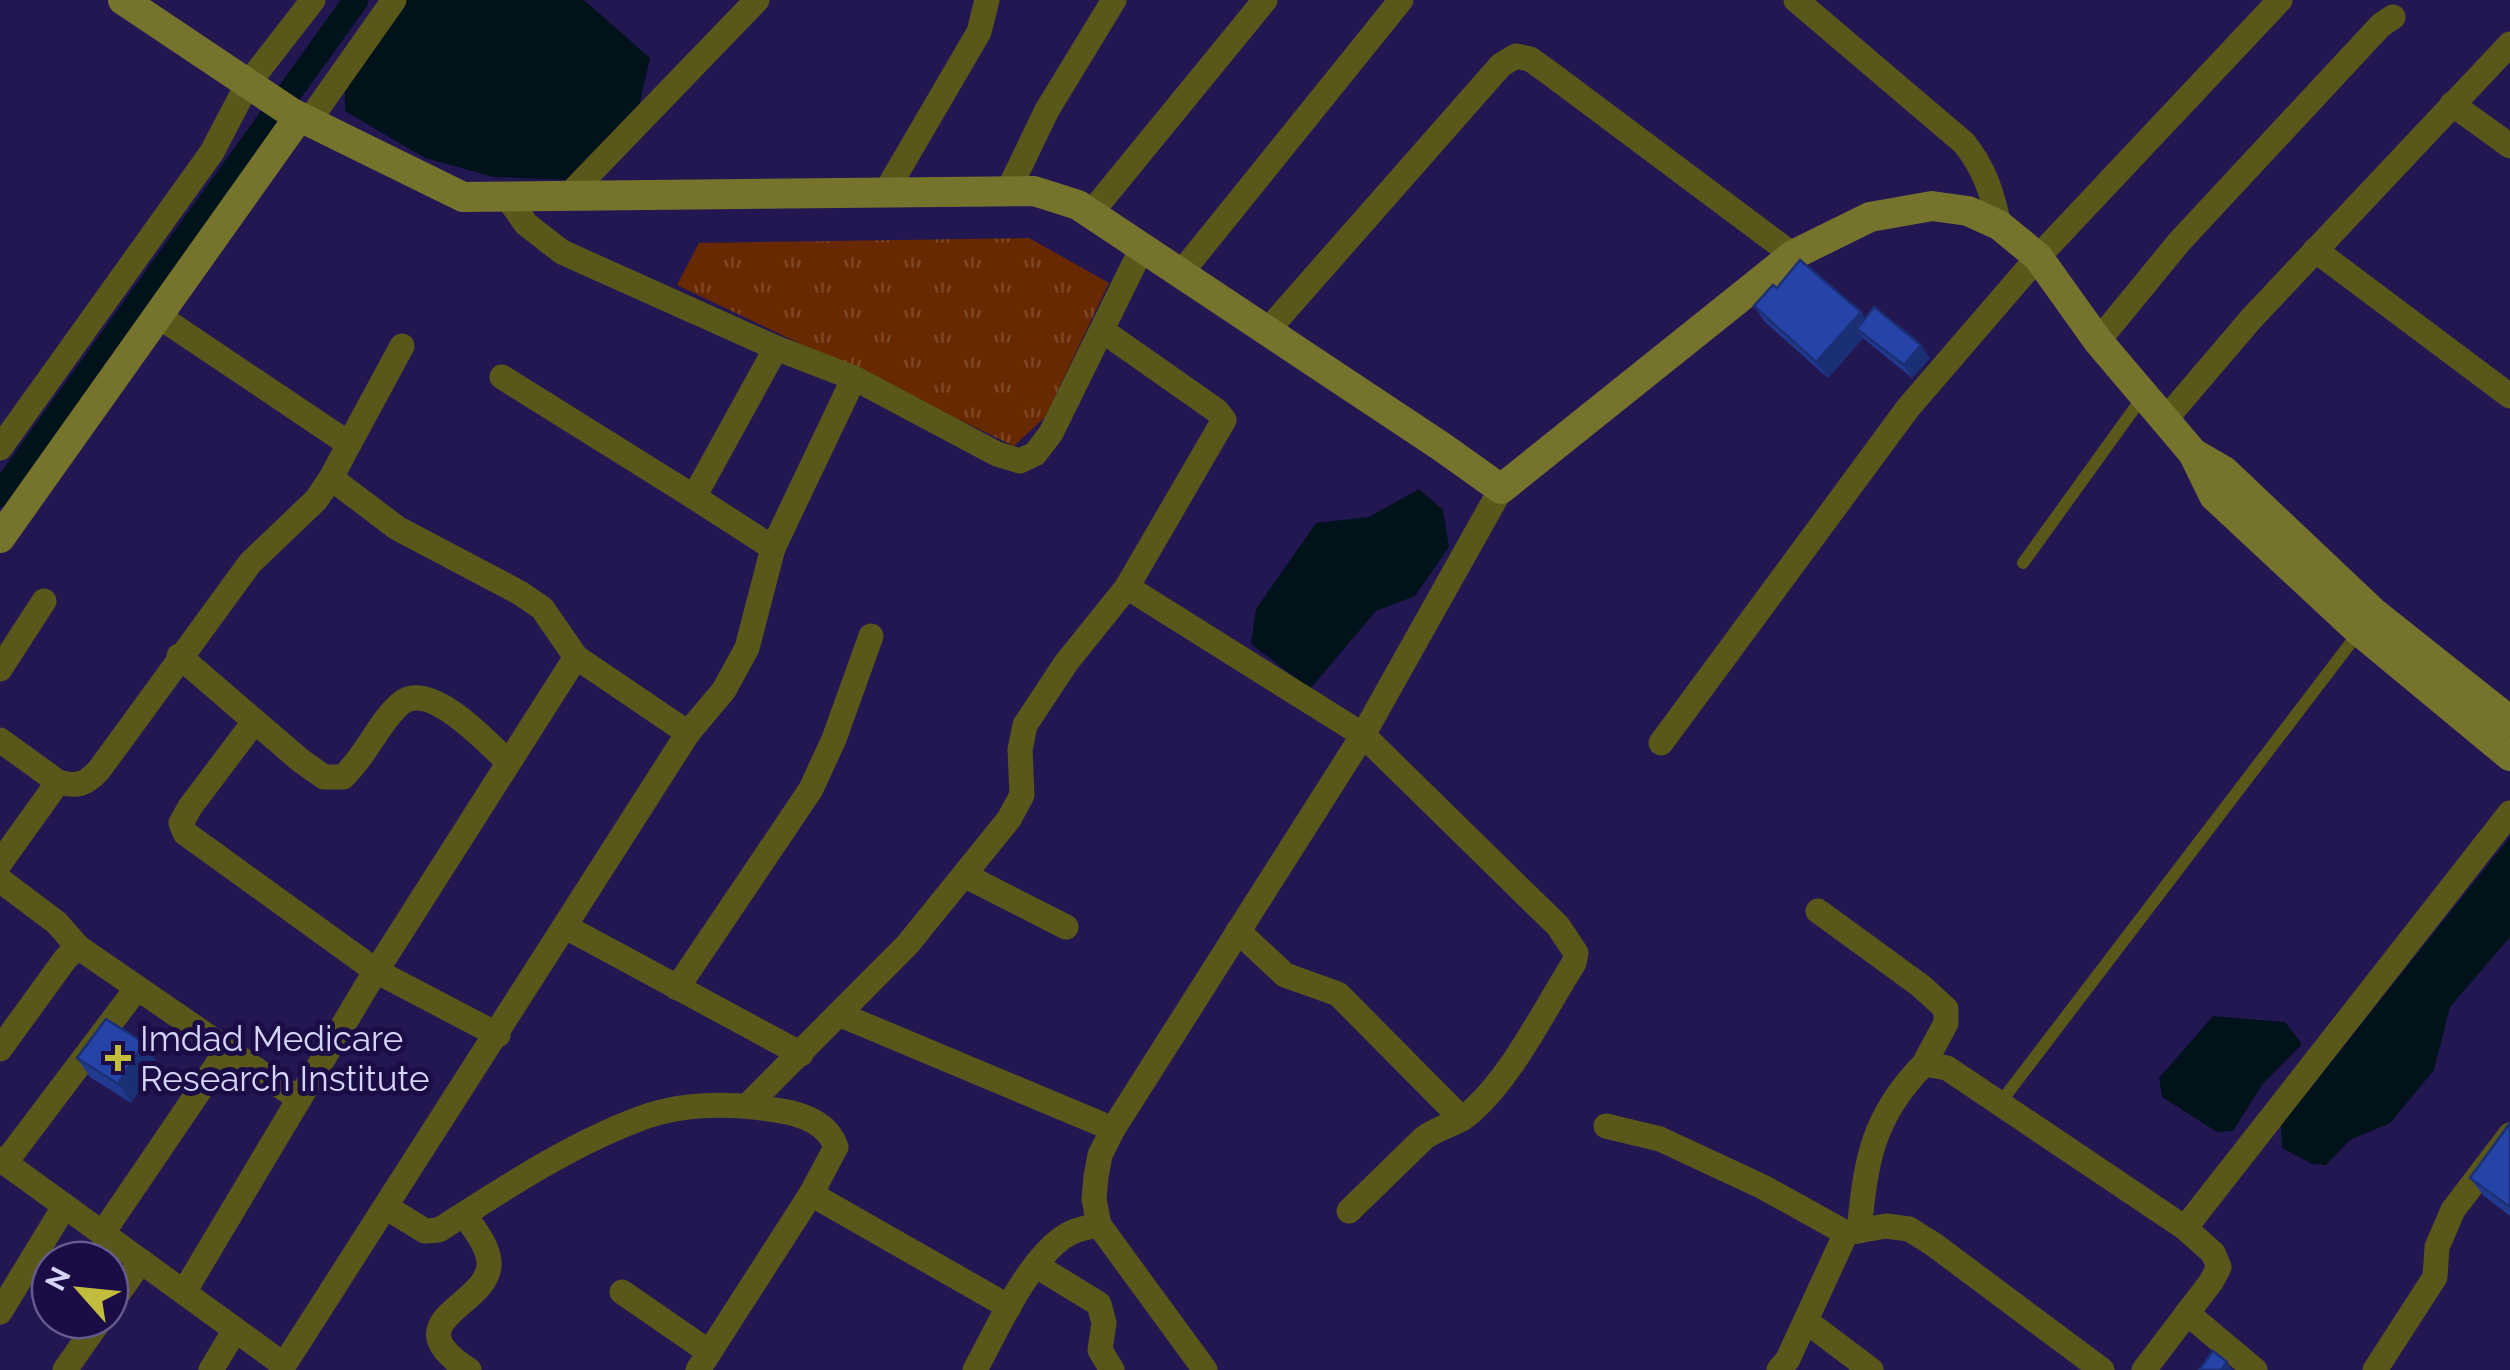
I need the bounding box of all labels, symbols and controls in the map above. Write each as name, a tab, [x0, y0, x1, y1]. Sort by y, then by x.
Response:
place label: Imdad Medicare Research Institute	[140, 1018, 429, 1099]
marker: Imdad Medicare Research Institute	[105, 1045, 131, 1071]
north arrow	[30, 1240, 130, 1340]
text: N	[39, 1262, 78, 1296]

